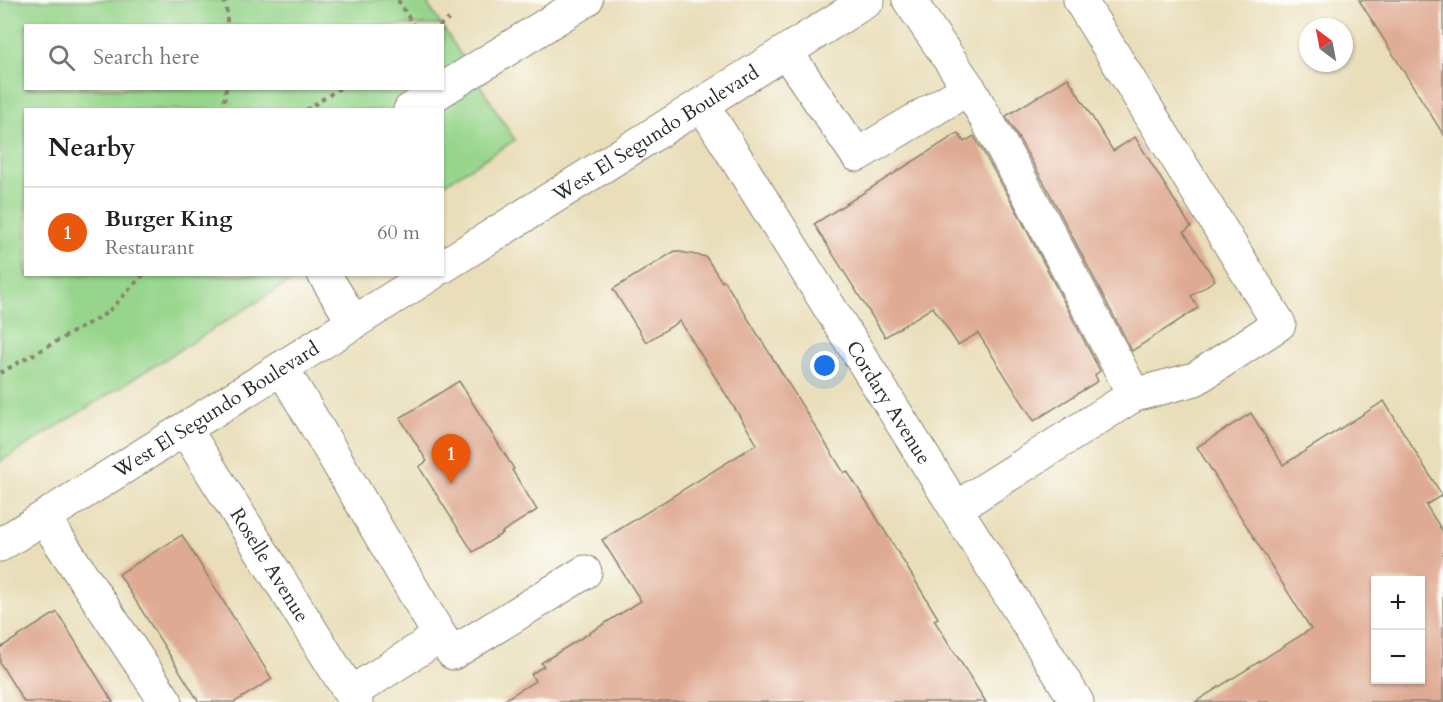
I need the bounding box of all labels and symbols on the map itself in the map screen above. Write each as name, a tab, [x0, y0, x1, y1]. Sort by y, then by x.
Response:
north arrow	[1299, 18, 1353, 72]
street label: West El Segundo Boulevard	[547, 59, 764, 209]
street label: West El Segundo Boulevard	[107, 335, 324, 485]
street label: Cordary Avenue	[840, 336, 937, 469]
your location	[810, 351, 839, 380]
pin: 1	[432, 434, 470, 484]
street label: Roselle Avenue	[224, 503, 315, 627]

